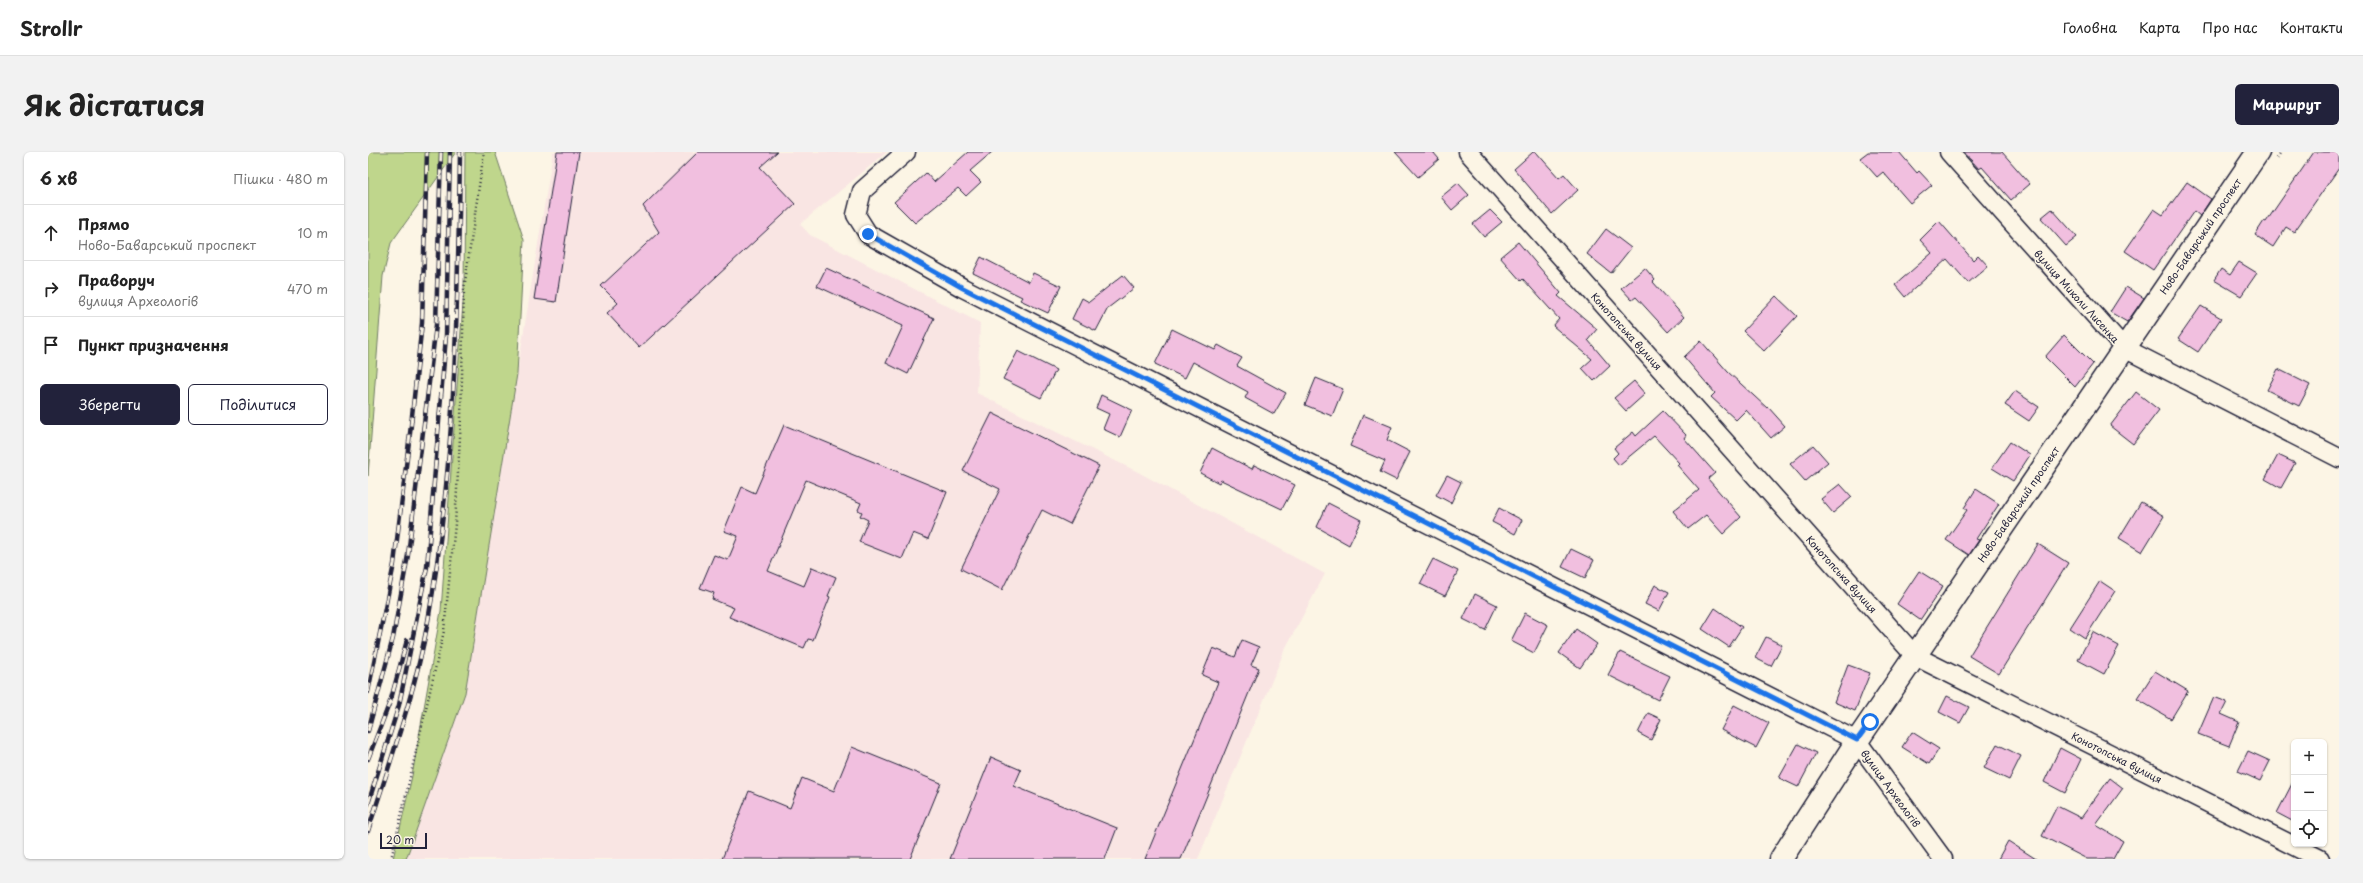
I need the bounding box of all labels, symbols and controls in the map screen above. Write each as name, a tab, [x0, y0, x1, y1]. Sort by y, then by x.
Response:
text: Strollr	[20, 14, 83, 42]
text: Головна	[2063, 17, 2117, 38]
text: Карта	[2139, 17, 2180, 38]
text: Про нас	[2202, 17, 2258, 38]
text: Контакти	[2280, 17, 2343, 38]
text: Як дістатися	[24, 83, 205, 126]
button: Маршрут	[2235, 84, 2339, 125]
text: 6 хв	[40, 165, 77, 191]
text: Пішки · 480 m	[233, 169, 328, 188]
street label: Ново-Баварський проспект	[2155, 175, 2245, 297]
text: Прямо	[78, 212, 129, 235]
icon: ahead	[40, 222, 62, 244]
text: 10 m	[298, 223, 328, 242]
route end	[859, 225, 877, 243]
text: Ново-Баварський проспект	[78, 235, 256, 254]
street label: вулиця Миколи Лисенка	[2031, 246, 2124, 346]
text: Праворуч	[78, 268, 155, 291]
icon: right	[40, 278, 62, 300]
text: 470 m	[287, 279, 328, 298]
street label: Конотопська вулиця	[1588, 289, 1666, 373]
text: вулиця Археологів	[78, 291, 198, 310]
text: Пункт призначення	[78, 333, 229, 356]
icon: arrive	[40, 334, 62, 356]
button: Зберегти	[40, 384, 180, 425]
button: Поділитися	[188, 384, 328, 425]
street label: Ново-Баварський проспект	[1973, 443, 2063, 565]
street label: Конотопська вулиця	[1803, 532, 1881, 616]
route start	[1861, 713, 1879, 731]
street label: Конотопська вулиця	[2069, 728, 2165, 786]
map controls	[2291, 739, 2327, 847]
button: +	[2291, 739, 2327, 775]
street label: вулиця Археологів	[1858, 746, 1924, 830]
button: −	[2291, 775, 2327, 811]
button: locate	[2291, 811, 2327, 847]
scale bar	[380, 831, 427, 850]
text: 20 m	[386, 831, 414, 848]

